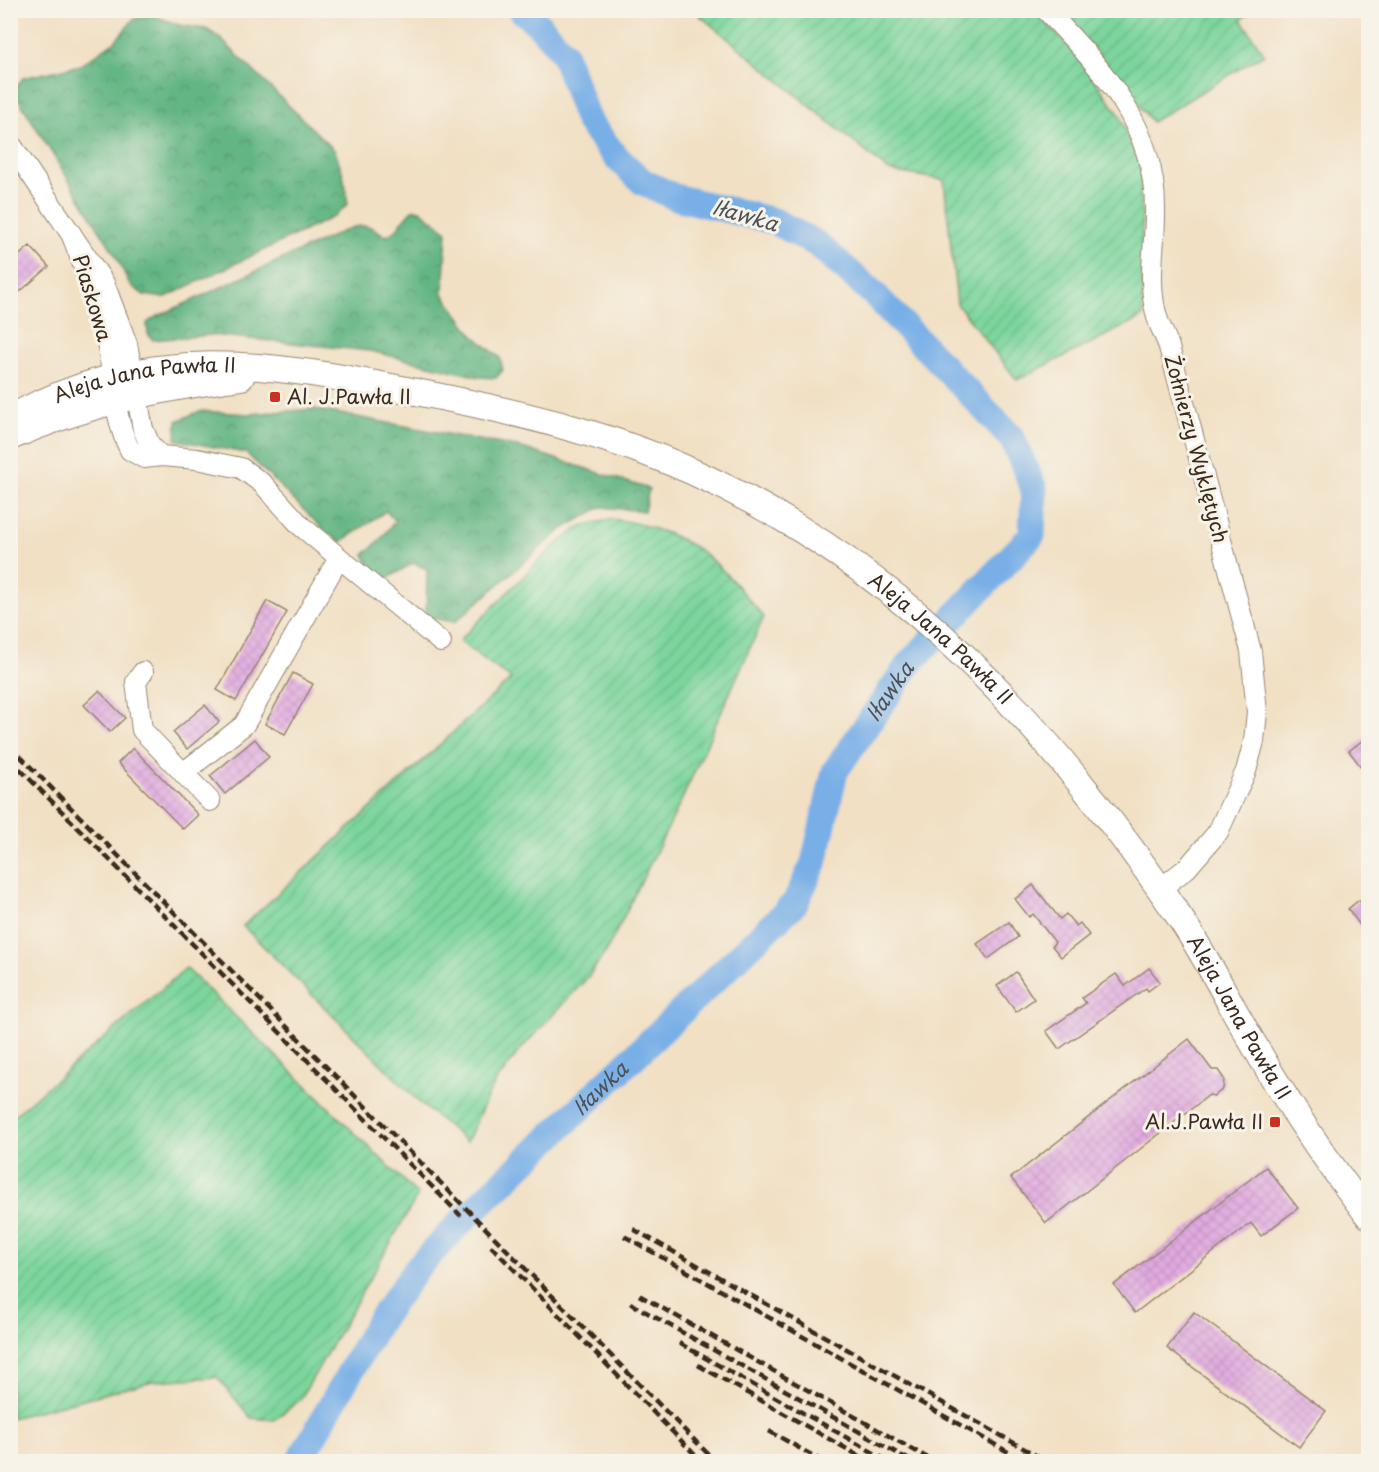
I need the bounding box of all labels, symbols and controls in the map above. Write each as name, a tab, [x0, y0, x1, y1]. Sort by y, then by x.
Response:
water label: Iławka	[709, 189, 783, 239]
street label: Piaskowa	[65, 250, 121, 346]
street label: Aleja Jana Pawła II	[49, 349, 236, 410]
street label: Żołnierzy Wyklętych	[1157, 351, 1237, 546]
place label: Al. J.Pawła II	[287, 381, 411, 411]
marker: Al. J.Pawła II	[268, 390, 282, 404]
street label: Aleja Jana Pawła II	[863, 565, 1020, 711]
water label: Iławka	[856, 653, 921, 727]
street label: Aleja Jana Pawła II	[1181, 929, 1299, 1105]
water label: Iławka	[564, 1052, 635, 1122]
place label: Al.J.Pawła II	[1145, 1106, 1263, 1136]
marker: Al.J.Pawła II	[1268, 1115, 1282, 1129]

